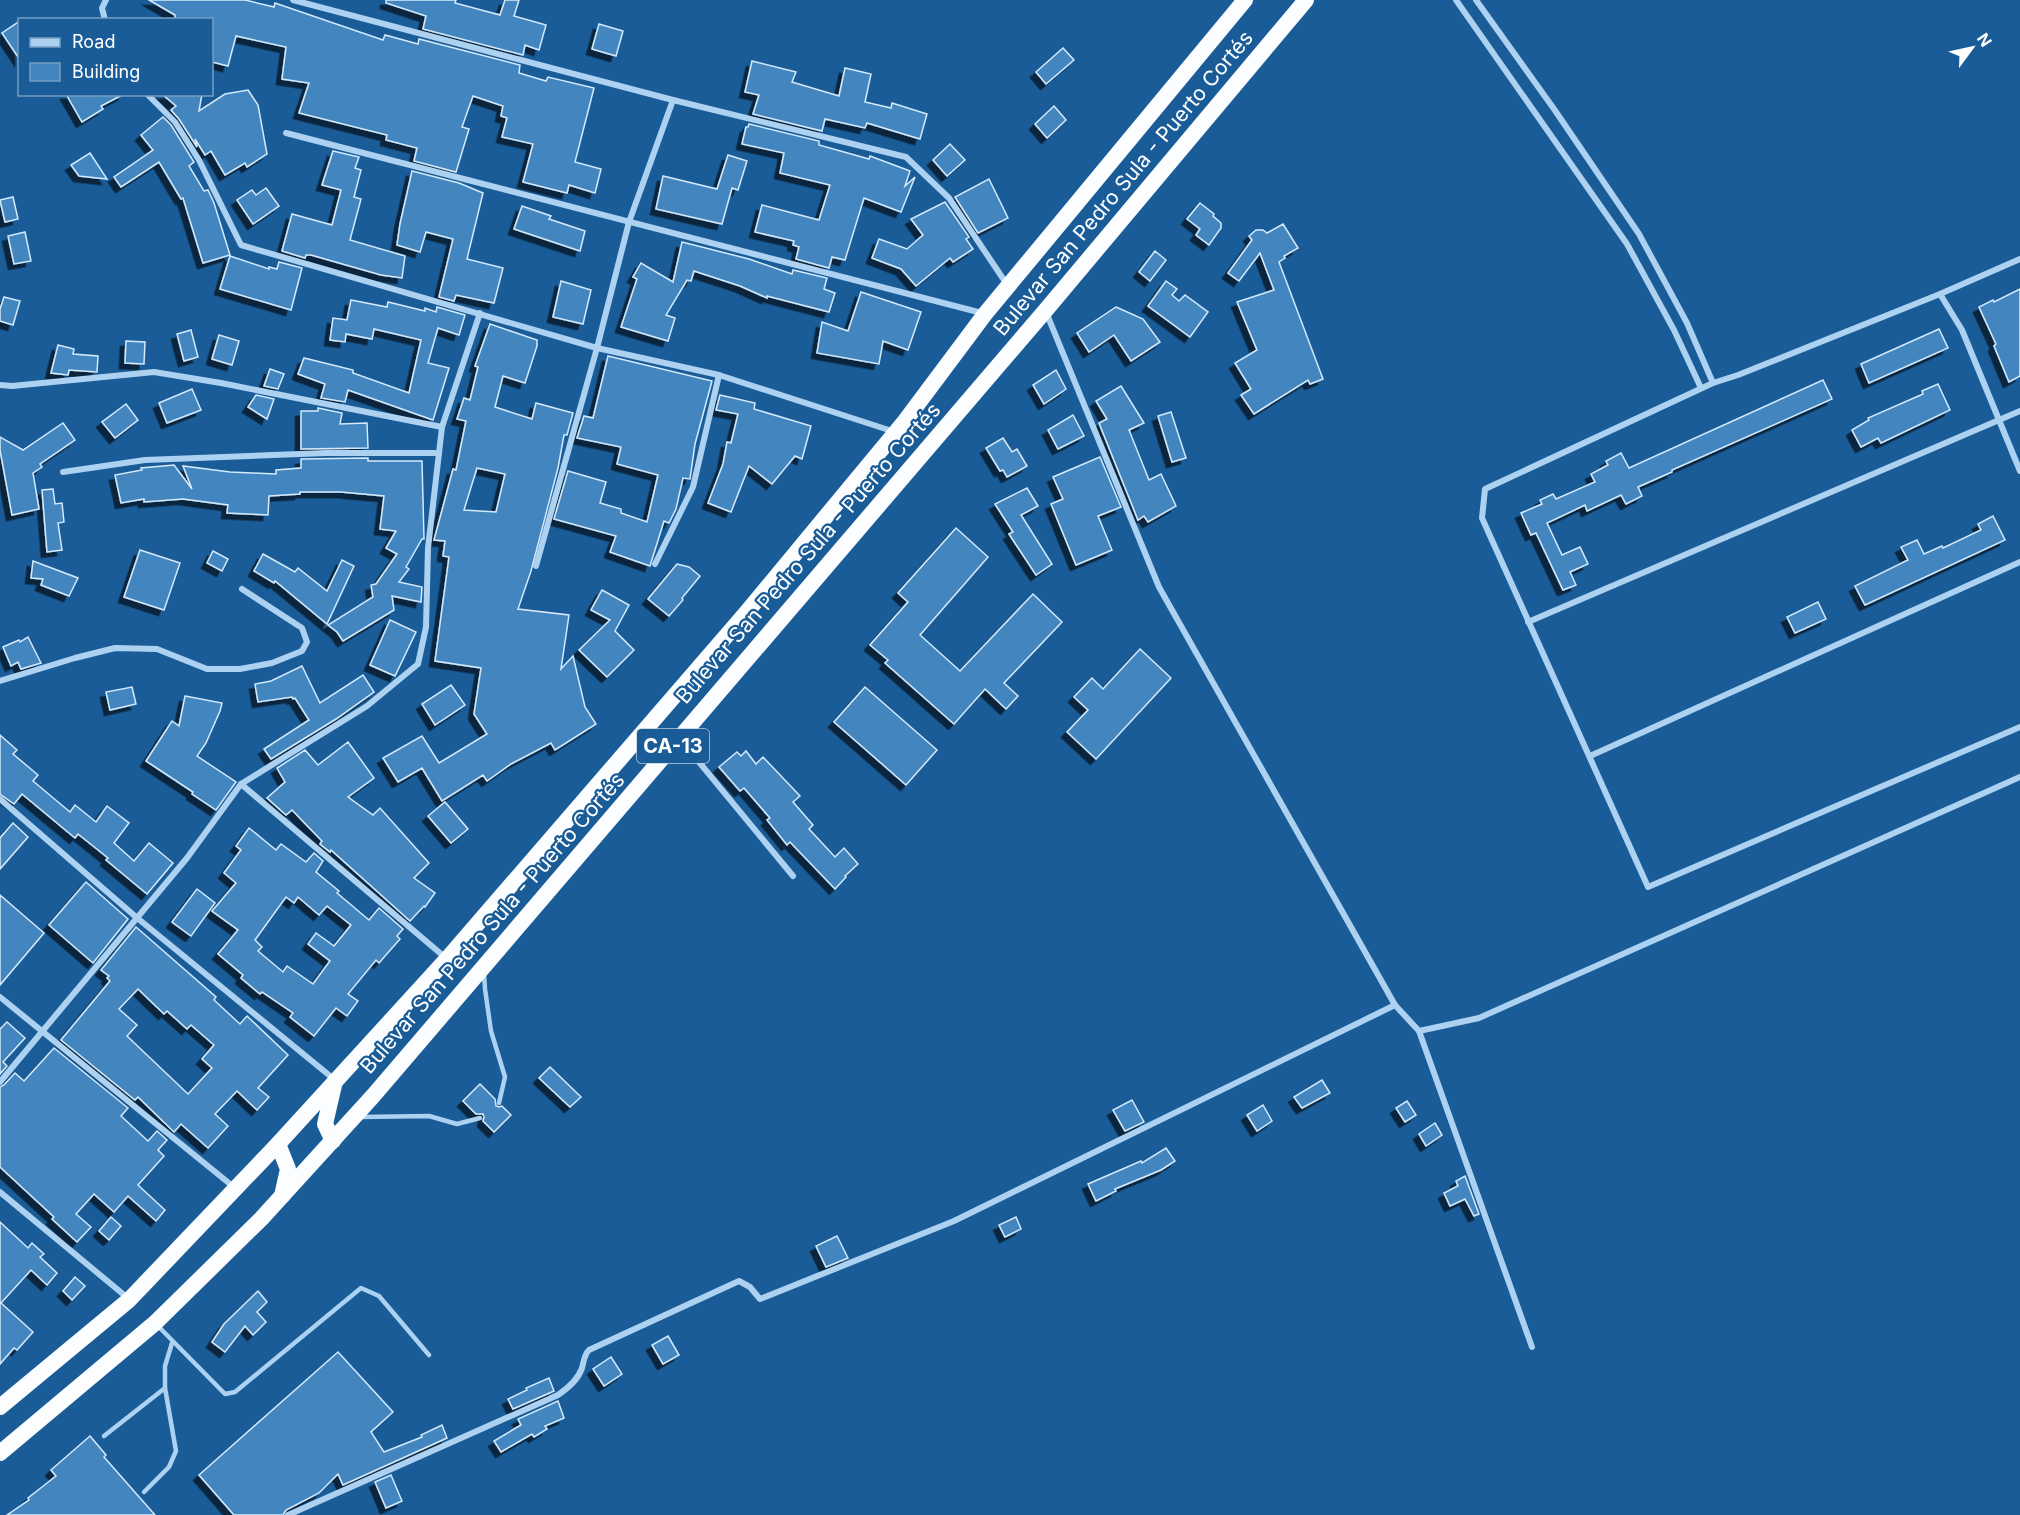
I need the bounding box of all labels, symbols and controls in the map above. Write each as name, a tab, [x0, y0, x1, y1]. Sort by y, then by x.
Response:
legend	[18, 18, 213, 96]
north arrow	[1942, 18, 2002, 78]
street label: Bulevar San Pedro Sula - Puerto Cortés	[988, 25, 1258, 341]
text: N	[1973, 29, 1996, 50]
text: Road	[72, 31, 115, 52]
text: Building	[72, 61, 140, 82]
street label: Bulevar San Pedro Sula - Puerto Cortés	[671, 398, 945, 708]
road number: CA-13	[637, 729, 709, 763]
street label: Bulevar San Pedro Sula - Puerto Cortés	[355, 768, 629, 1078]

